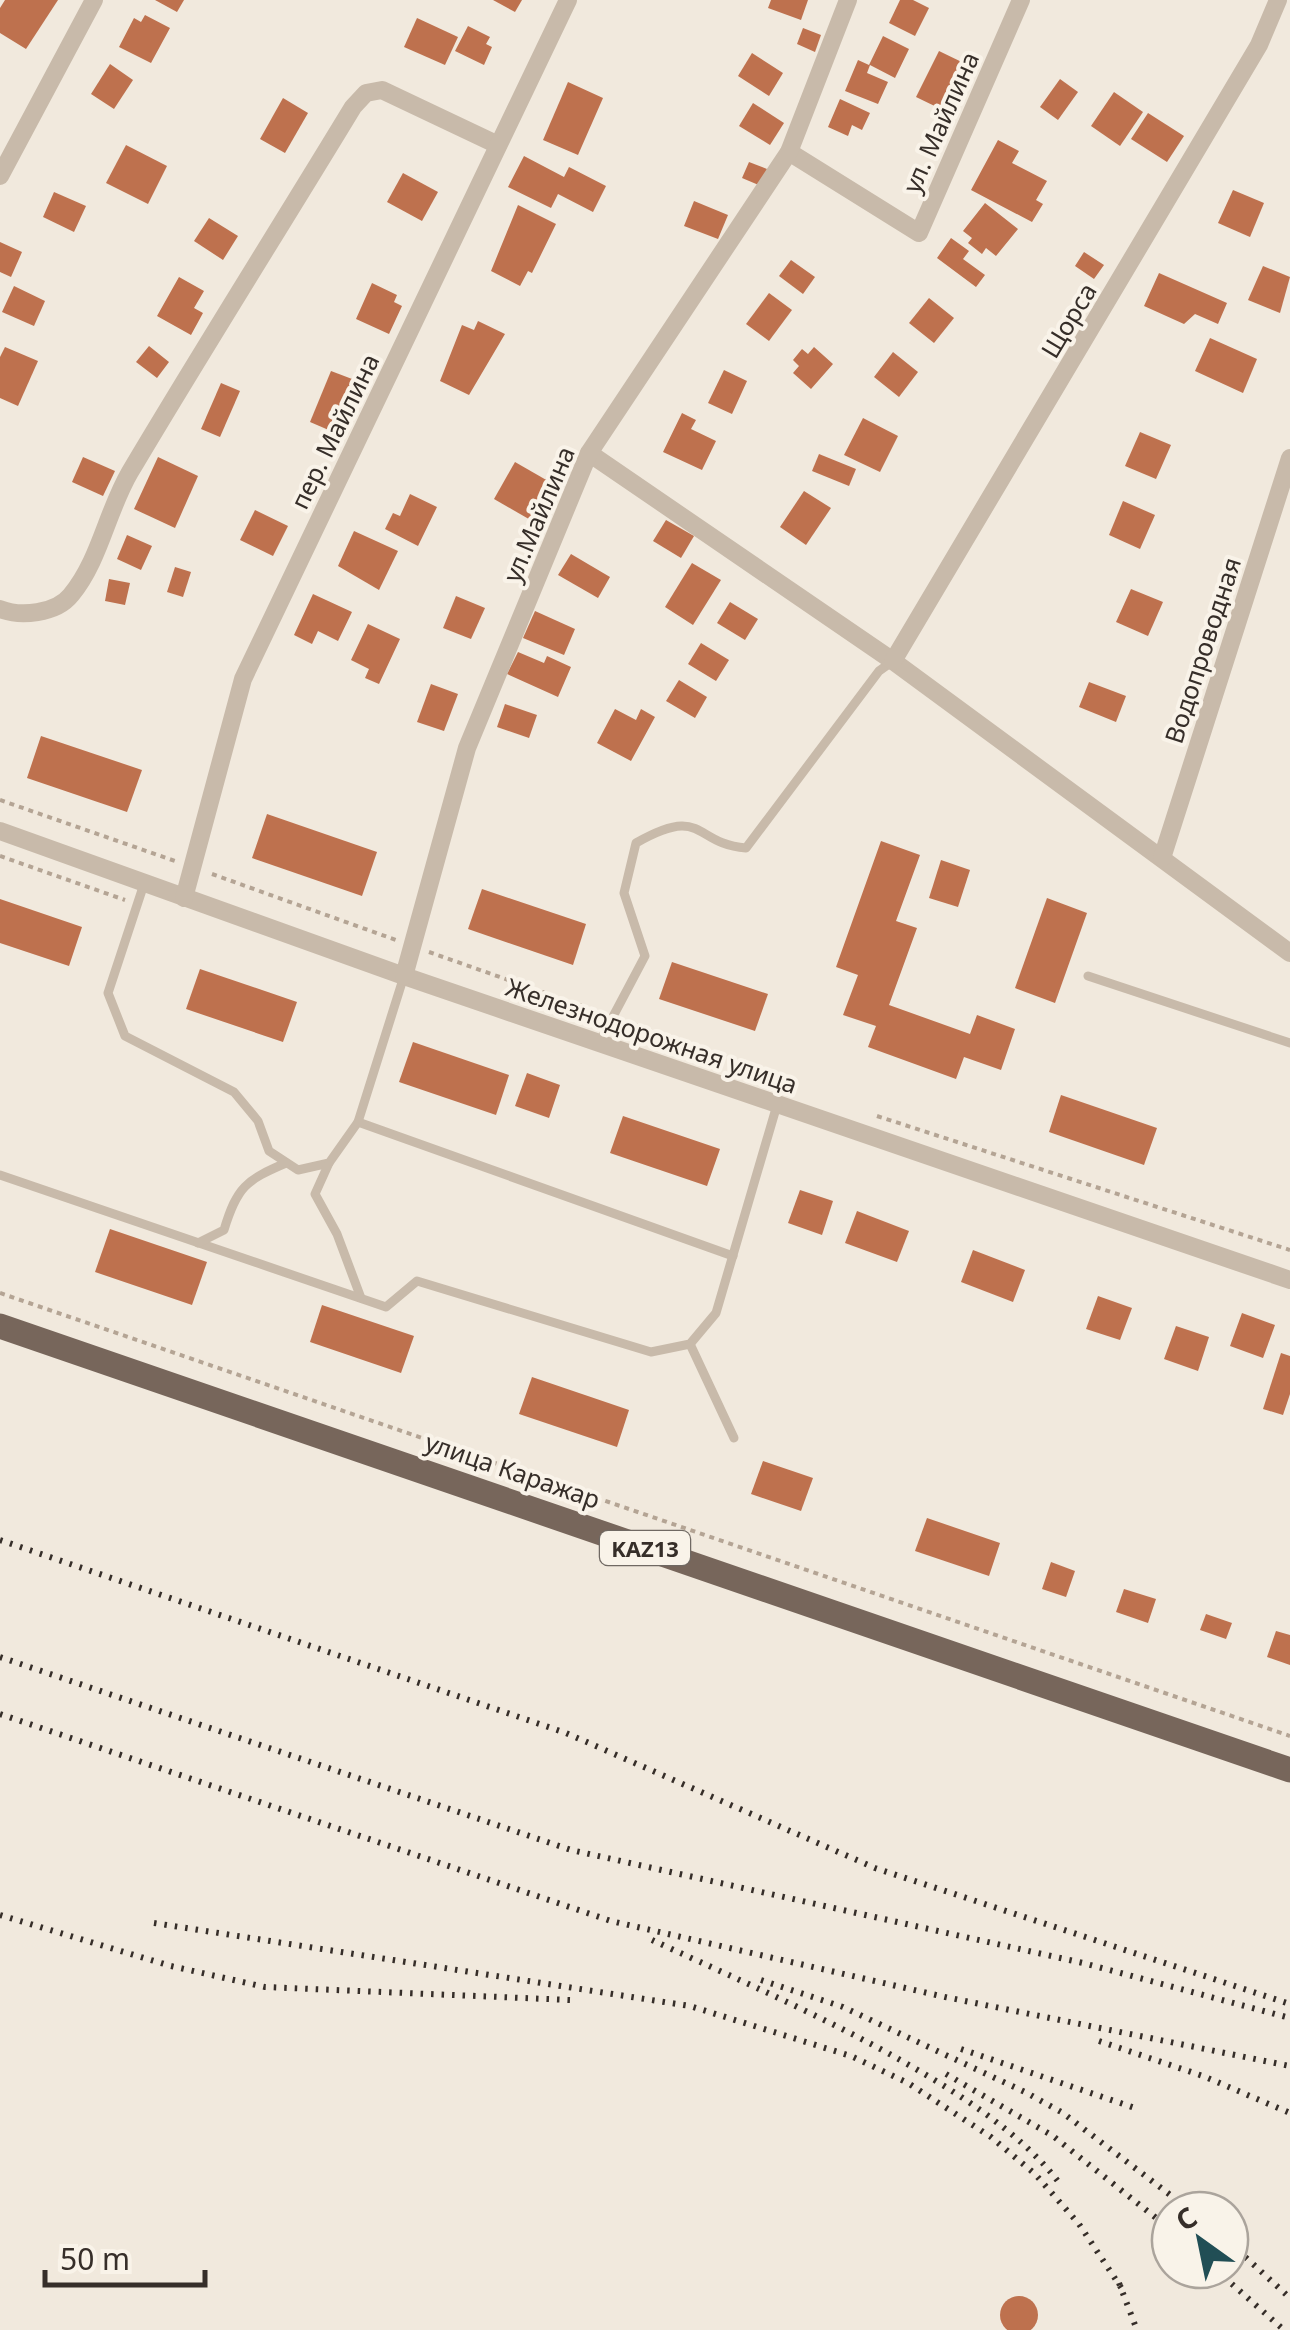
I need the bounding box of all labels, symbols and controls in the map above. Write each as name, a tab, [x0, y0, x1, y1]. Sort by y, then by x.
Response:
street label: ул. Майлина	[894, 46, 986, 198]
street label: Щорса	[1032, 276, 1104, 364]
street label: пер. Майлина	[282, 348, 386, 514]
street label: ул.Майлина	[494, 441, 582, 587]
street label: Водопроводная	[1156, 553, 1248, 747]
street label: Железнодорожная улица	[502, 969, 802, 1101]
street label: улица Каражар	[421, 1424, 605, 1516]
road number: KAZ13	[600, 1531, 690, 1565]
north arrow	[1150, 2190, 1250, 2290]
text: С	[1168, 2197, 1204, 2239]
scale bar	[45, 2225, 205, 2287]
text: 50 m	[60, 2238, 130, 2279]

